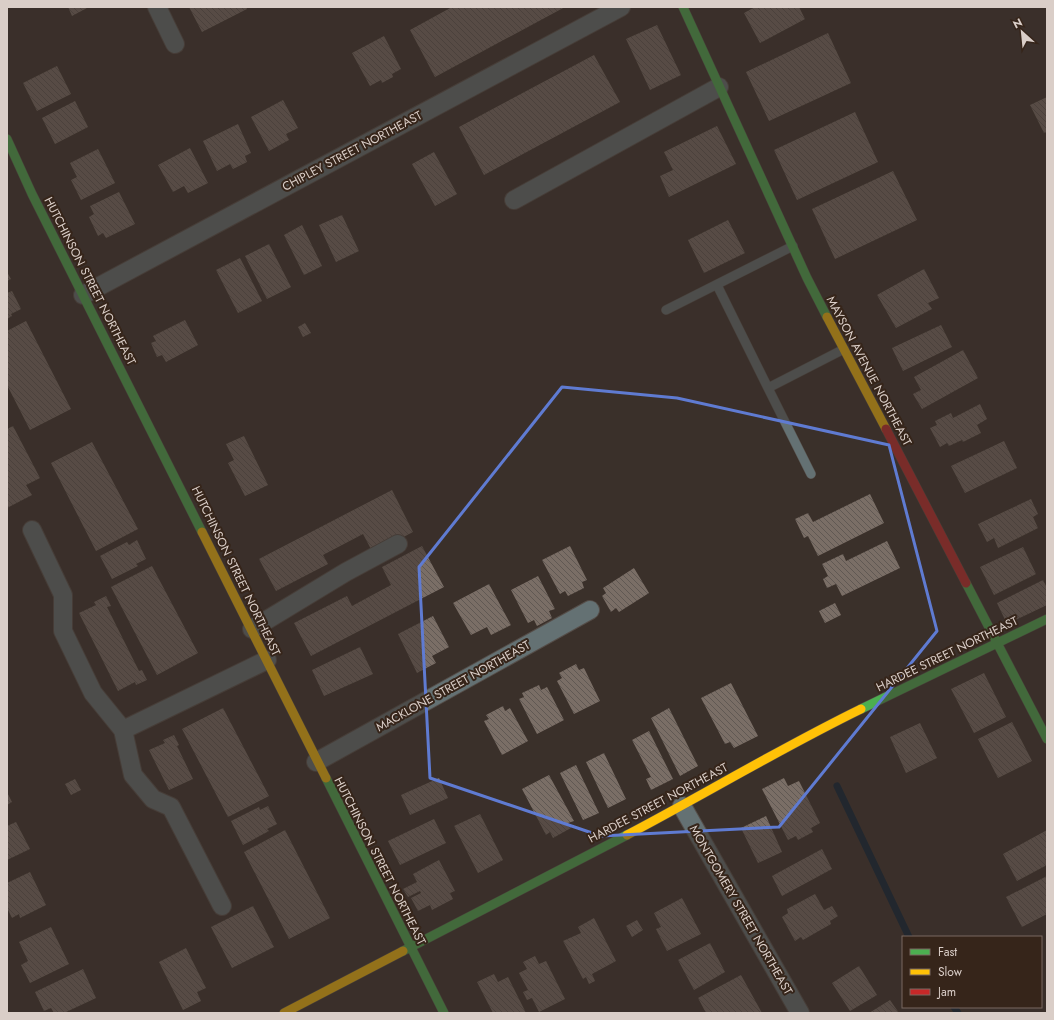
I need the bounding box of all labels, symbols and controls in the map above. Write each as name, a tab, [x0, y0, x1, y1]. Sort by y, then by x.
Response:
north arrow	[1002, 12, 1042, 52]
text: N	[1010, 14, 1025, 32]
street label: CHIPLEY STREET NORTHEAST	[279, 106, 426, 196]
street label: HUTCHINSON STREET NORTHEAST	[40, 194, 141, 369]
street label: MAYSON AVENUE NORTHEAST	[822, 293, 916, 449]
street label: HUTCHINSON STREET NORTHEAST	[187, 483, 285, 659]
street label: HARDEE STREET NORTHEAST	[873, 612, 1021, 696]
street label: MACKLONE STREET NORTHEAST	[373, 636, 534, 736]
street label: HARDEE STREET NORTHEAST	[585, 758, 731, 848]
street label: HUTCHINSON STREET NORTHEAST	[330, 774, 431, 949]
street label: MONTGOMERY STREET NORTHEAST	[685, 822, 797, 999]
legend	[902, 936, 1042, 1008]
text: Fast	[938, 943, 957, 961]
text: Slow	[938, 963, 963, 981]
text: Jam	[936, 983, 956, 1001]

